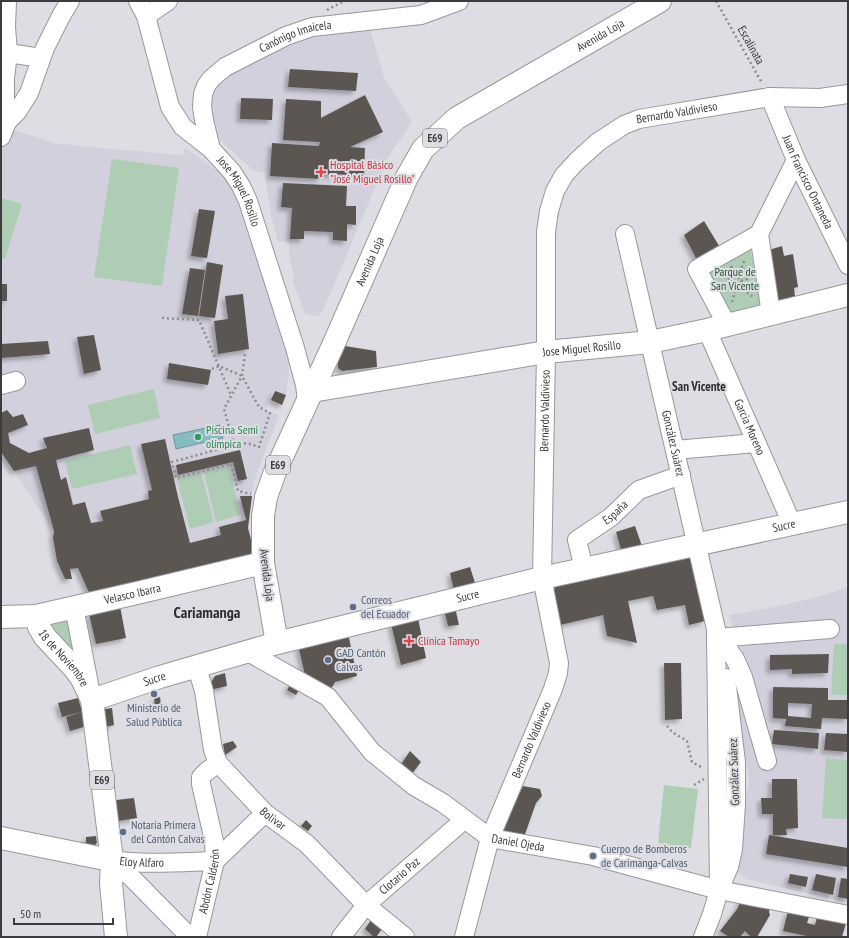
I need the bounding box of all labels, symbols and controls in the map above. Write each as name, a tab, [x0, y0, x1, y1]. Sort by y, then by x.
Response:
street label: Avenida Loja	[574, 15, 627, 55]
street label: Canónigo Imaicela	[256, 17, 332, 55]
street label: Escalinata	[735, 23, 768, 67]
street label: Bernardo Valdivieso	[635, 98, 718, 126]
road number: E69	[423, 129, 447, 147]
street label: Juan Francisco Ontaneda	[779, 132, 837, 231]
street label: Jose Miguel Rosillo	[213, 152, 264, 228]
place label: Hospital Básico "José Miguel Rosillo"	[330, 157, 415, 186]
marker: Hospital Básico "José Miguel Rosillo"	[315, 166, 327, 178]
street label: Avenida Loja	[352, 234, 387, 288]
park label: Parque de San Vicente	[711, 264, 759, 293]
street label: Jose Miguel Rosillo	[540, 337, 621, 360]
street label: Bernardo Valdivieso	[536, 370, 553, 452]
district label: San Vicente	[672, 378, 726, 395]
street label: Garcia Moreno	[731, 396, 769, 457]
street label: González Suárez	[659, 409, 689, 478]
place label: Piscina Semi olímpica	[206, 422, 258, 451]
marker: Piscina Semi olímpica	[193, 432, 203, 442]
road number: E69	[266, 456, 290, 474]
street label: España	[599, 497, 631, 528]
street label: Sucre	[771, 516, 797, 535]
street label: Avenida Loja	[257, 548, 278, 602]
street label: Velasco Ibarra	[102, 580, 162, 607]
street label: Sucre	[455, 586, 481, 606]
place label: Correos del Ecuador	[361, 592, 410, 621]
district label: Cariamanga	[174, 602, 241, 622]
marker: Correos del Ecuador	[348, 602, 358, 612]
street label: 18 de Noviembre	[35, 626, 92, 689]
place label: Clínica Tamayo	[418, 633, 480, 648]
marker: Clínica Tamayo	[403, 635, 415, 647]
place label: GAD Cantón Calvas	[336, 645, 386, 674]
marker: GAD Cantón Calvas	[323, 655, 333, 665]
street label: Sucre	[141, 668, 167, 689]
marker: Ministerio de Salud Pública	[149, 689, 159, 699]
street label: Bernardo Valdivieso	[508, 699, 554, 780]
place label: Ministerio de Salud Pública	[126, 700, 182, 729]
street label: González Suárez	[725, 738, 742, 806]
road number: E69	[90, 771, 114, 789]
street label: Bolivar	[257, 804, 290, 833]
place label: Notaría Primera del Cantón Calvas	[131, 817, 205, 846]
marker: Notaría Primera del Cantón Calvas	[118, 827, 128, 837]
street label: Daniel Ojeda	[491, 830, 546, 854]
place label: Cuerpo de Bomberos de Carimanga-Calvas	[601, 841, 688, 870]
street label: Abdón Calderón	[195, 849, 222, 915]
marker: Cuerpo de Bomberos de Carimanga-Calvas	[588, 851, 598, 861]
street label: Eloy Alfaro	[119, 853, 164, 870]
street label: Clotario Paz	[376, 854, 423, 897]
scale bar	[14, 900, 113, 926]
text: 50 m	[20, 906, 41, 921]

